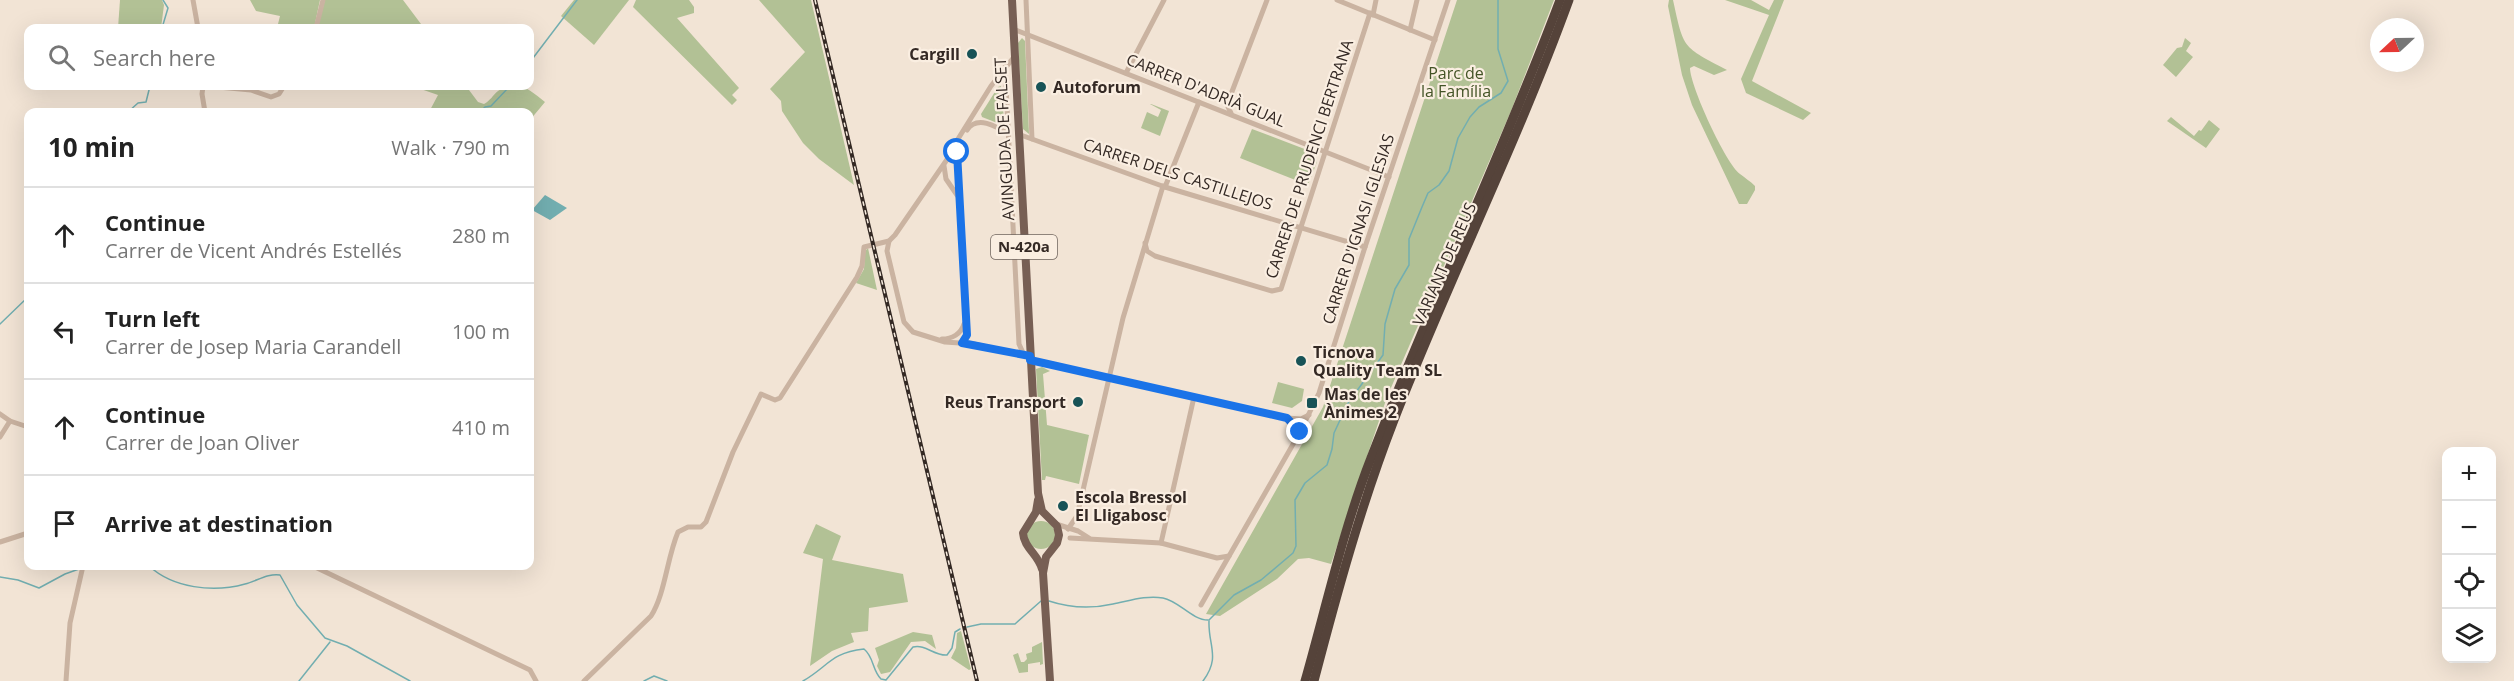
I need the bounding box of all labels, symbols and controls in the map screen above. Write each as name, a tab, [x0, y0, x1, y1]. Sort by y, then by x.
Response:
north arrow	[2370, 18, 2424, 72]
search box	[24, 24, 534, 90]
street label: CARRER DE PRUDENCI BERTRANA	[1260, 36, 1358, 281]
icon: search	[45, 41, 78, 74]
text: Search here	[93, 42, 216, 72]
place label: Cargill	[909, 43, 960, 65]
marker: Cargill	[965, 47, 979, 61]
street label: CARRER D'ADRIÀ GUAL	[1123, 48, 1289, 132]
street label: AVINGUDA DE FALSET	[989, 57, 1019, 221]
park label: Parc de la Família	[1421, 62, 1491, 102]
place label: Autoforum	[1053, 76, 1141, 98]
marker: Autoforum	[1034, 80, 1048, 94]
text: 10 min	[48, 129, 135, 165]
street label: CARRER D'IGNASI IGLESIAS	[1317, 131, 1399, 327]
street label: CARRER DELS CASTILLEJOS	[1080, 133, 1276, 215]
text: Walk · 790 m	[391, 134, 510, 161]
route start	[943, 138, 969, 164]
street label: VARIANT DE REUS	[1407, 199, 1481, 329]
text: Continue	[105, 207, 205, 237]
icon: ahead	[48, 219, 81, 252]
text: 280 m	[452, 222, 510, 249]
road number: N-420a	[991, 235, 1057, 259]
text: Carrer de Vicent Andrés Estellés	[105, 237, 402, 264]
text: Turn left	[105, 303, 200, 333]
icon: left	[48, 315, 81, 348]
text: 100 m	[452, 318, 510, 345]
text: Carrer de Josep Maria Carandell	[105, 333, 401, 360]
place label: Ticnova Quality Team SL	[1313, 341, 1442, 381]
marker: Ticnova Quality Team SL	[1294, 354, 1308, 368]
place label: Mas de les Ànimes 2	[1324, 383, 1407, 423]
place label: Reus Transport	[944, 391, 1066, 413]
marker: Reus Transport	[1071, 395, 1085, 409]
marker: Mas de les Ànimes 2	[1305, 396, 1319, 410]
text: Continue	[105, 399, 205, 429]
icon: ahead	[48, 411, 81, 444]
text: 410 m	[452, 414, 510, 441]
route end	[1286, 418, 1312, 444]
text: Carrer de Joan Oliver	[105, 429, 299, 456]
map controls	[2442, 447, 2496, 663]
button: +	[2442, 447, 2496, 501]
place label: Escola Bressol El Lligabosc	[1075, 486, 1187, 526]
marker: Escola Bressol El Lligabosc	[1056, 499, 1070, 513]
button: −	[2442, 501, 2496, 555]
icon: arrive	[48, 507, 81, 540]
text: Arrive at destination	[105, 508, 333, 538]
button: locate	[2442, 555, 2496, 609]
button: layers	[2442, 609, 2496, 663]

